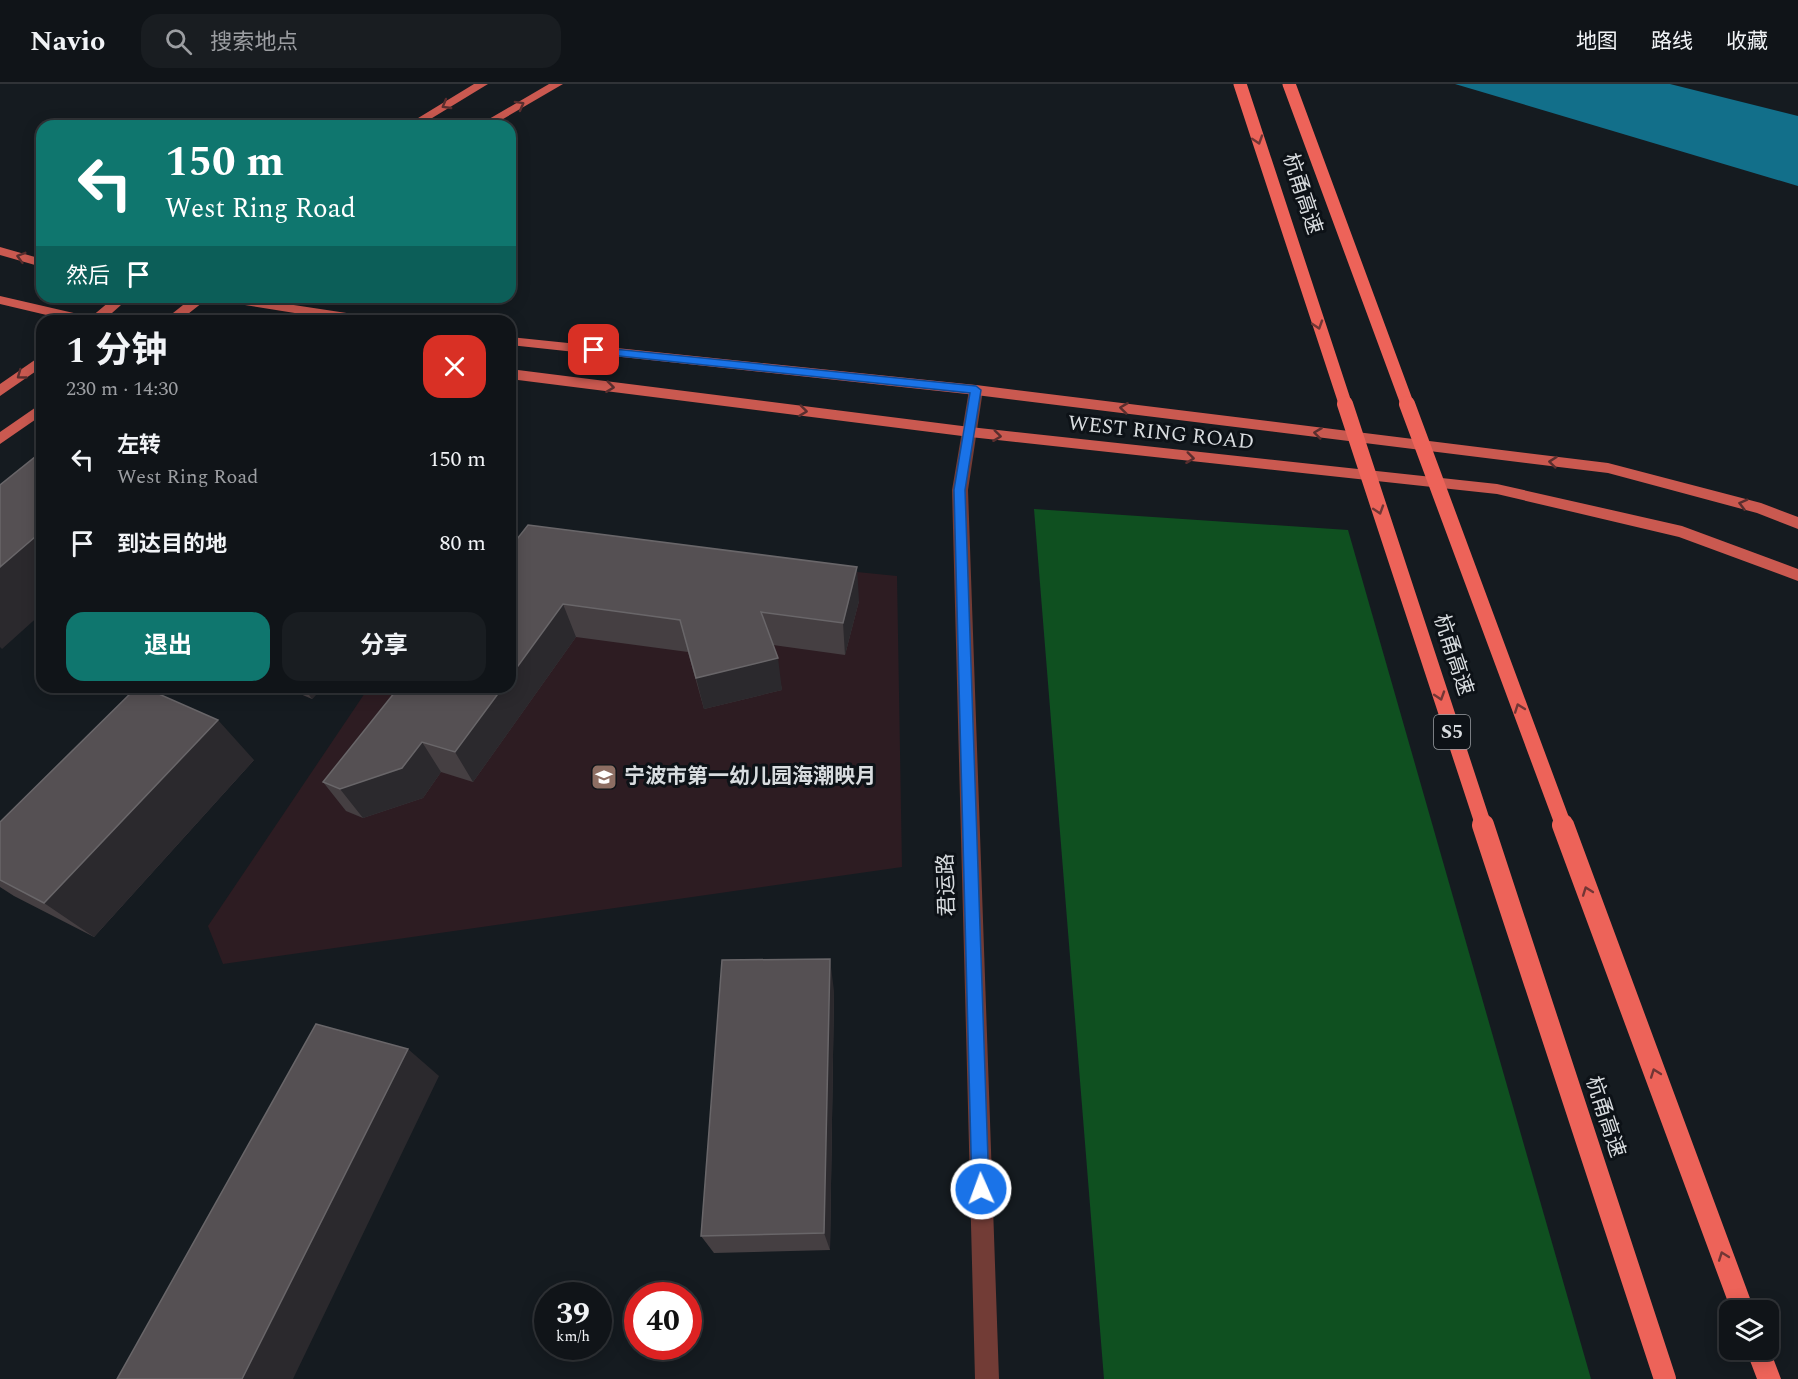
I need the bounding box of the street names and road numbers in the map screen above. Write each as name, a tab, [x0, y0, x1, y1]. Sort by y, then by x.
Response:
street label: 杭甬高速	[1274, 149, 1330, 239]
street label: WEST RING ROAD	[1066, 407, 1256, 459]
street label: 杭甬高速	[1425, 610, 1481, 700]
road number: S5	[1434, 715, 1470, 749]
street label: 君运路	[930, 853, 964, 917]
street label: 杭甬高速	[1577, 1072, 1633, 1162]

